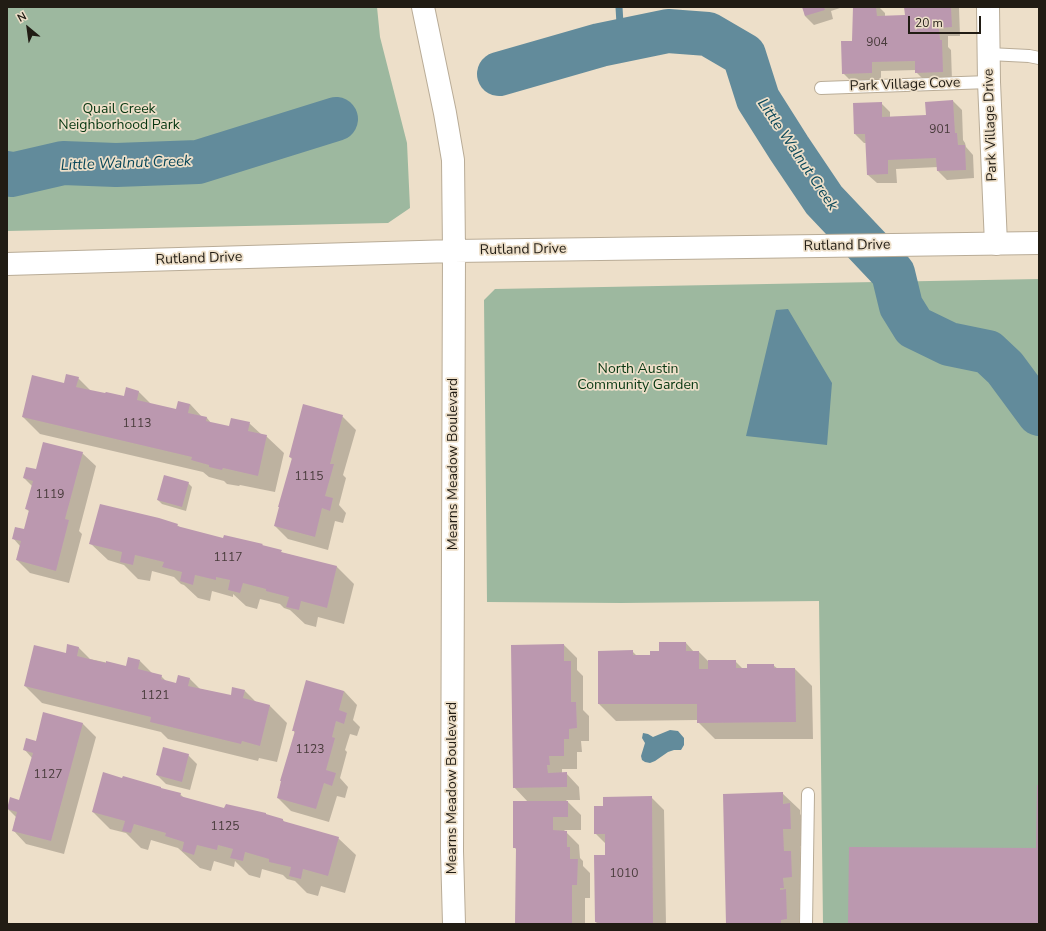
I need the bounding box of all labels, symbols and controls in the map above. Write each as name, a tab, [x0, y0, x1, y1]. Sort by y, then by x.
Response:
north arrow	[8, 8, 48, 48]
scale bar	[910, 8, 983, 34]
text: N	[15, 9, 29, 26]
text: 20 m	[915, 15, 943, 31]
house number: 904	[866, 36, 888, 50]
street label: Park Village Drive	[981, 68, 1001, 182]
street label: Park Village Cove	[849, 75, 961, 95]
water label: Little Walnut Creek	[753, 96, 841, 214]
park label: Quail Creek Neighborhood Park	[58, 102, 180, 134]
house number: 901	[929, 123, 951, 137]
water label: Little Walnut Creek	[60, 153, 192, 175]
street label: Rutland Drive	[804, 237, 890, 255]
street label: Rutland Drive	[480, 241, 566, 259]
street label: Rutland Drive	[155, 249, 243, 269]
park label: North Austin Community Garden	[577, 362, 699, 394]
street label: Mearns Meadow Boulevard	[446, 378, 462, 550]
house number: 1113	[123, 417, 151, 431]
house number: 1115	[295, 470, 323, 484]
house number: 1119	[36, 488, 64, 502]
house number: 1117	[214, 551, 242, 565]
house number: 1121	[141, 689, 169, 703]
street label: Mearns Meadow Boulevard	[445, 702, 461, 874]
house number: 1123	[296, 743, 324, 757]
house number: 1127	[34, 768, 62, 782]
house number: 1125	[211, 820, 239, 834]
house number: 1010	[610, 867, 638, 881]

